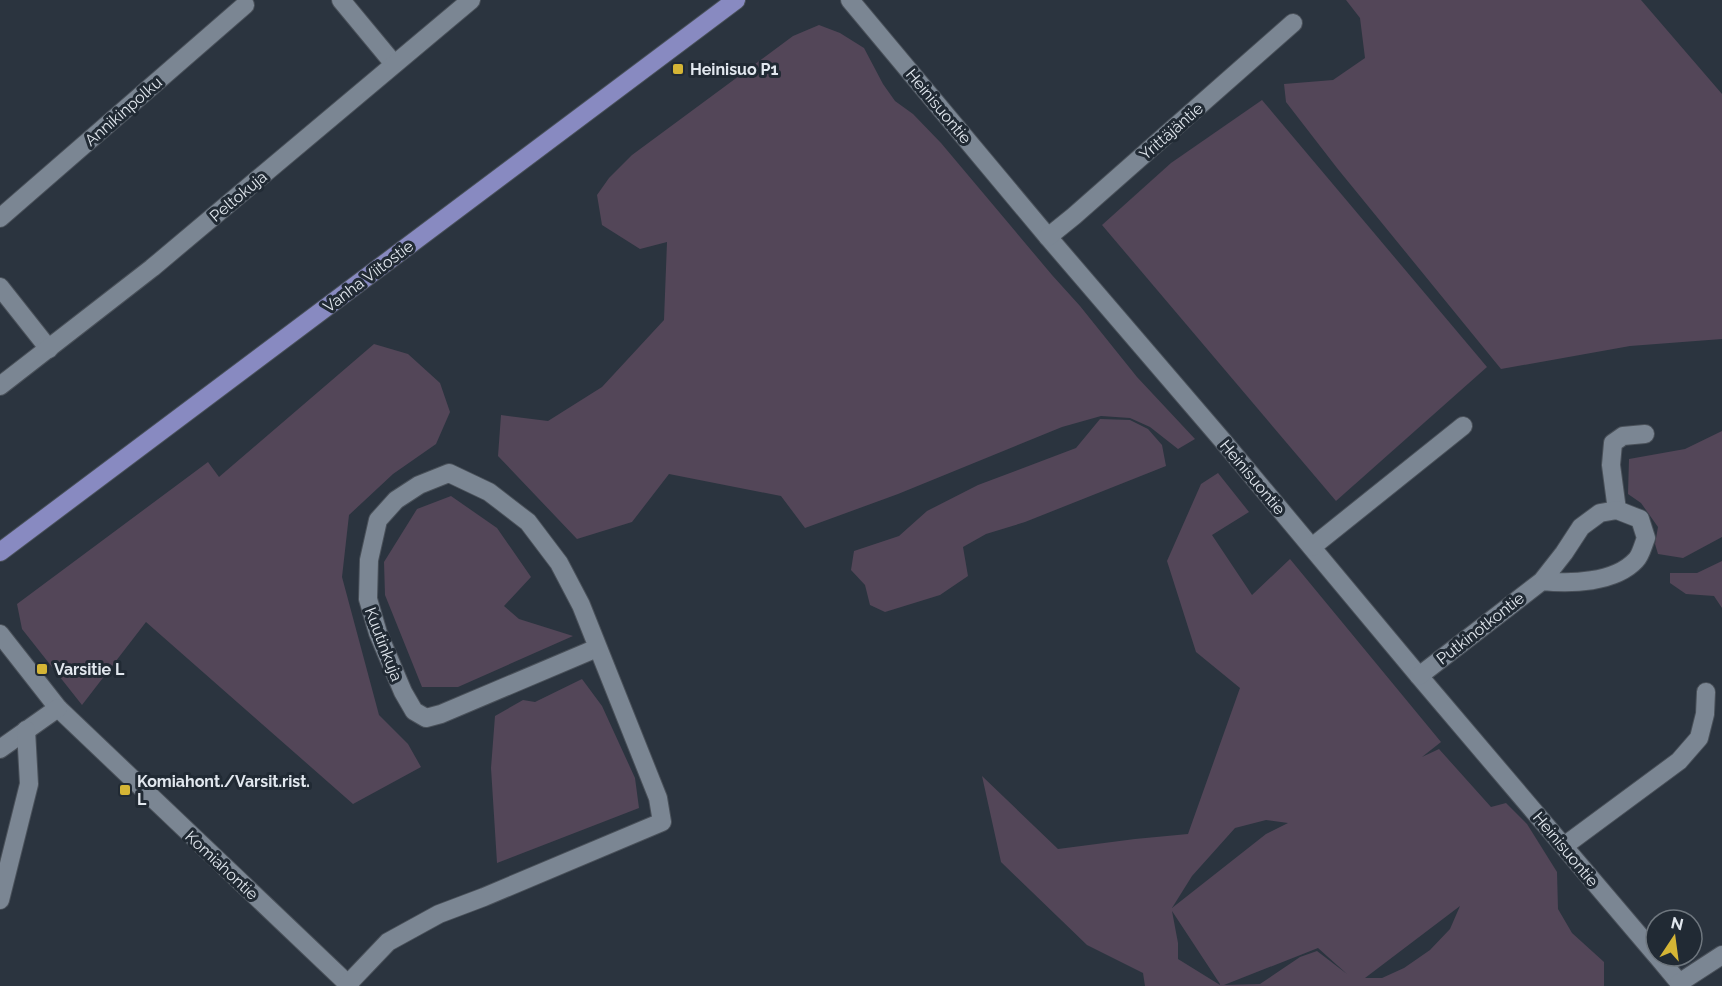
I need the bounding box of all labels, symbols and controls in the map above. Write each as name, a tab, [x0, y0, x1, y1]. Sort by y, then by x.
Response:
place label: Heinisuo P1	[690, 60, 778, 79]
marker: Heinisuo P1	[671, 62, 685, 76]
street label: Heinisuontie	[902, 65, 975, 148]
street label: Annikinpolku	[81, 73, 166, 150]
street label: Yrittäjäntie	[1136, 99, 1207, 164]
street label: Peltokuja	[206, 167, 271, 226]
street label: Vanha Viitostie	[319, 236, 417, 317]
street label: Heinisuontie	[1216, 436, 1289, 519]
street label: Putkinotkontie	[1433, 588, 1528, 668]
street label: Kuutinkuja	[361, 605, 406, 684]
place label: Varsitie L	[54, 660, 125, 679]
marker: Varsitie L	[35, 662, 49, 676]
place label: Komiahont./Varsit.rist. L	[137, 772, 310, 809]
marker: Komiahont./Varsit.rist. L	[118, 783, 132, 797]
street label: Heinisuontie	[1529, 808, 1602, 891]
street label: Komiahontie	[181, 827, 262, 904]
north arrow	[1644, 908, 1704, 968]
text: N	[1669, 913, 1685, 935]

